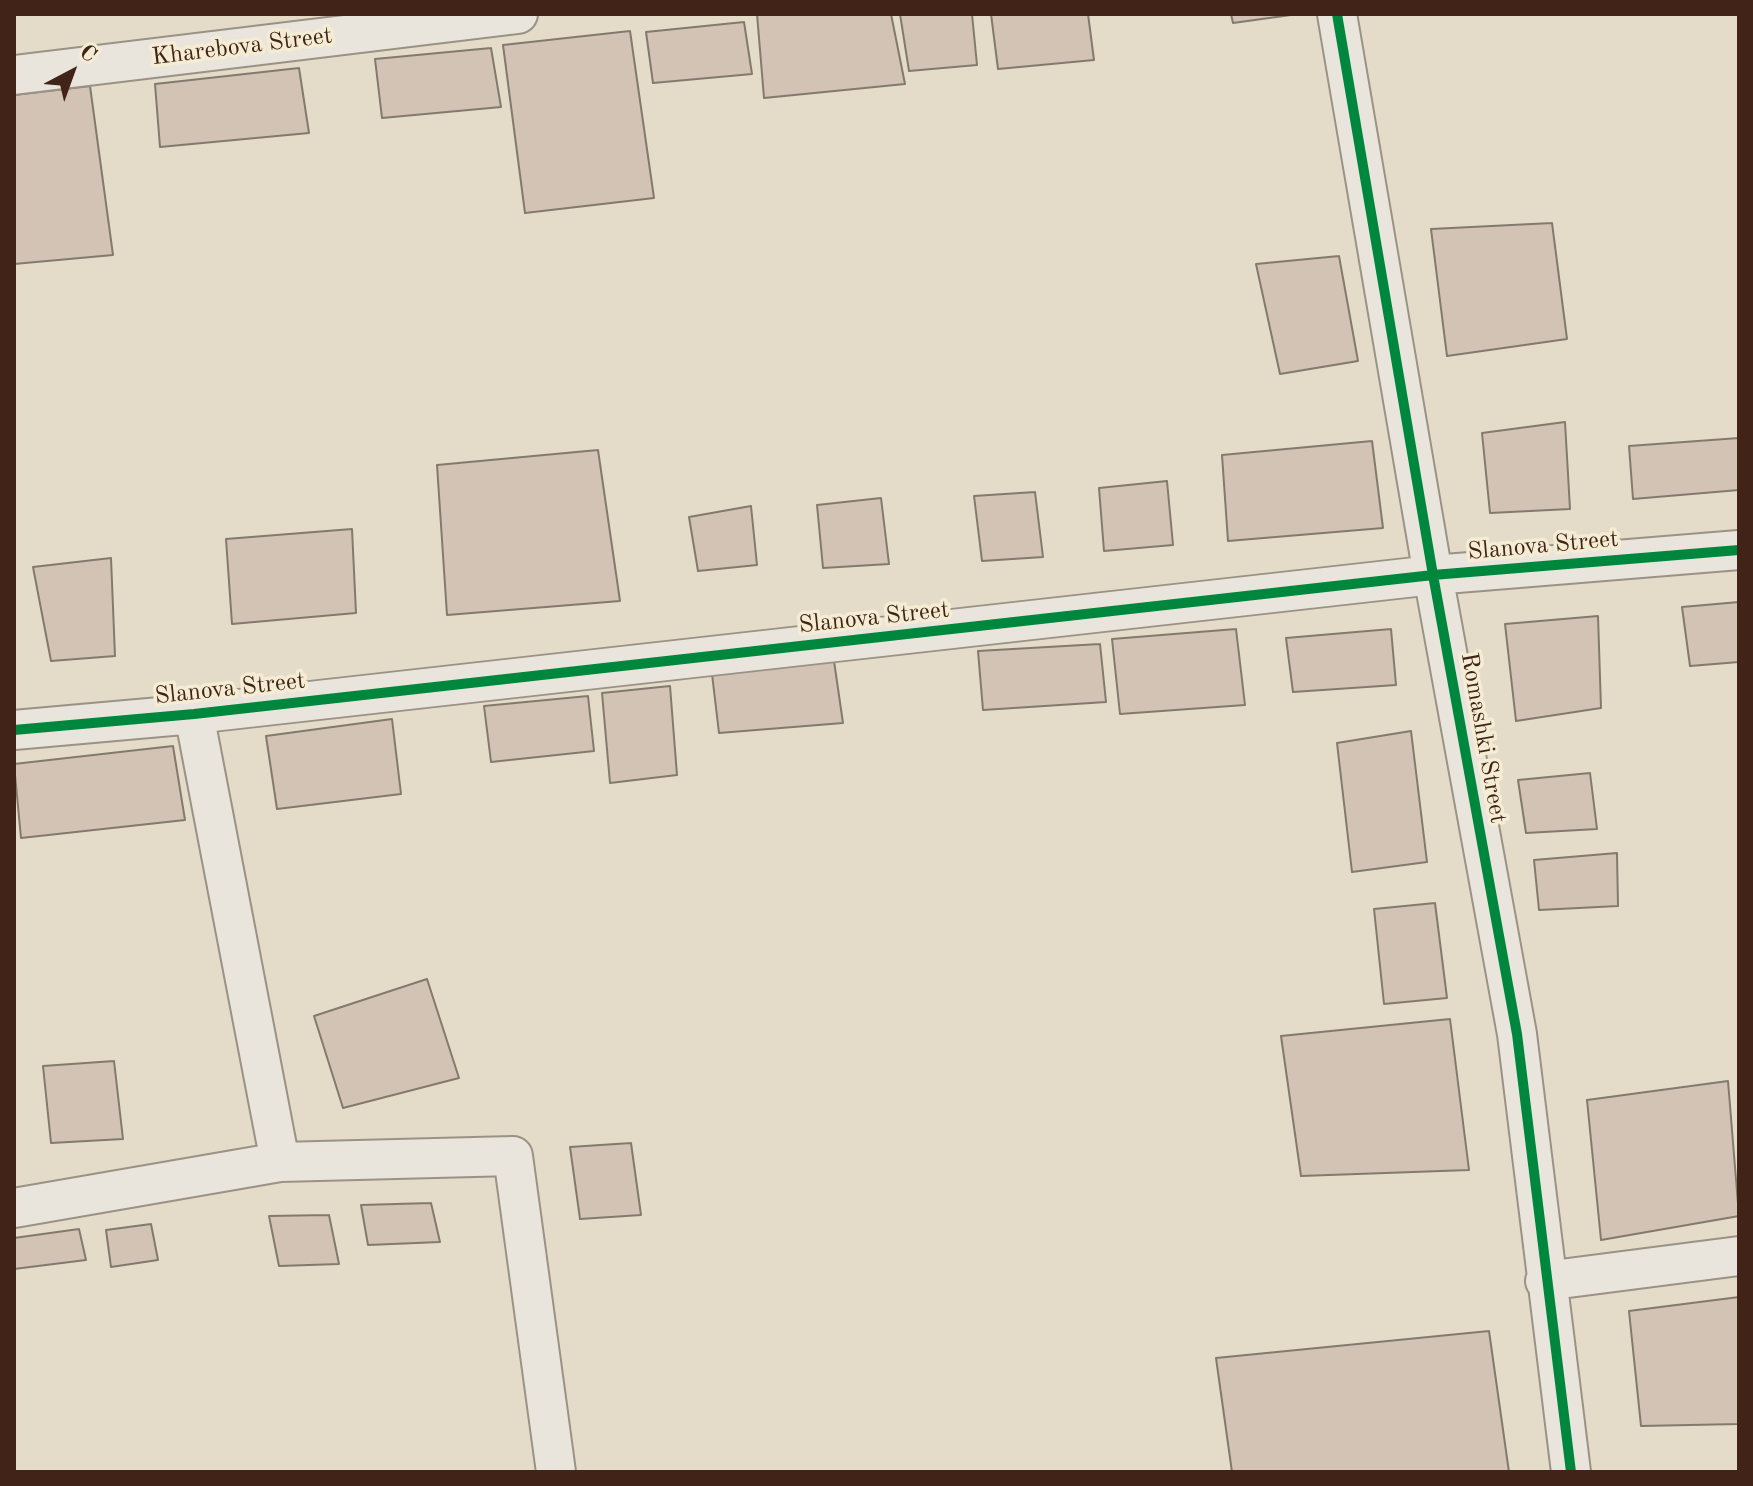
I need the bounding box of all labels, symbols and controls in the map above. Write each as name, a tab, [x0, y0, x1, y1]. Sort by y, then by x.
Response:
street label: Kharebova Street	[150, 22, 334, 72]
north arrow	[32, 32, 112, 112]
text: С	[75, 41, 100, 67]
street label: Slanova Street	[1466, 525, 1620, 567]
street label: Slanova Street	[797, 596, 951, 640]
street label: Romashki Street	[1454, 650, 1512, 826]
street label: Slanova Street	[153, 667, 307, 711]

